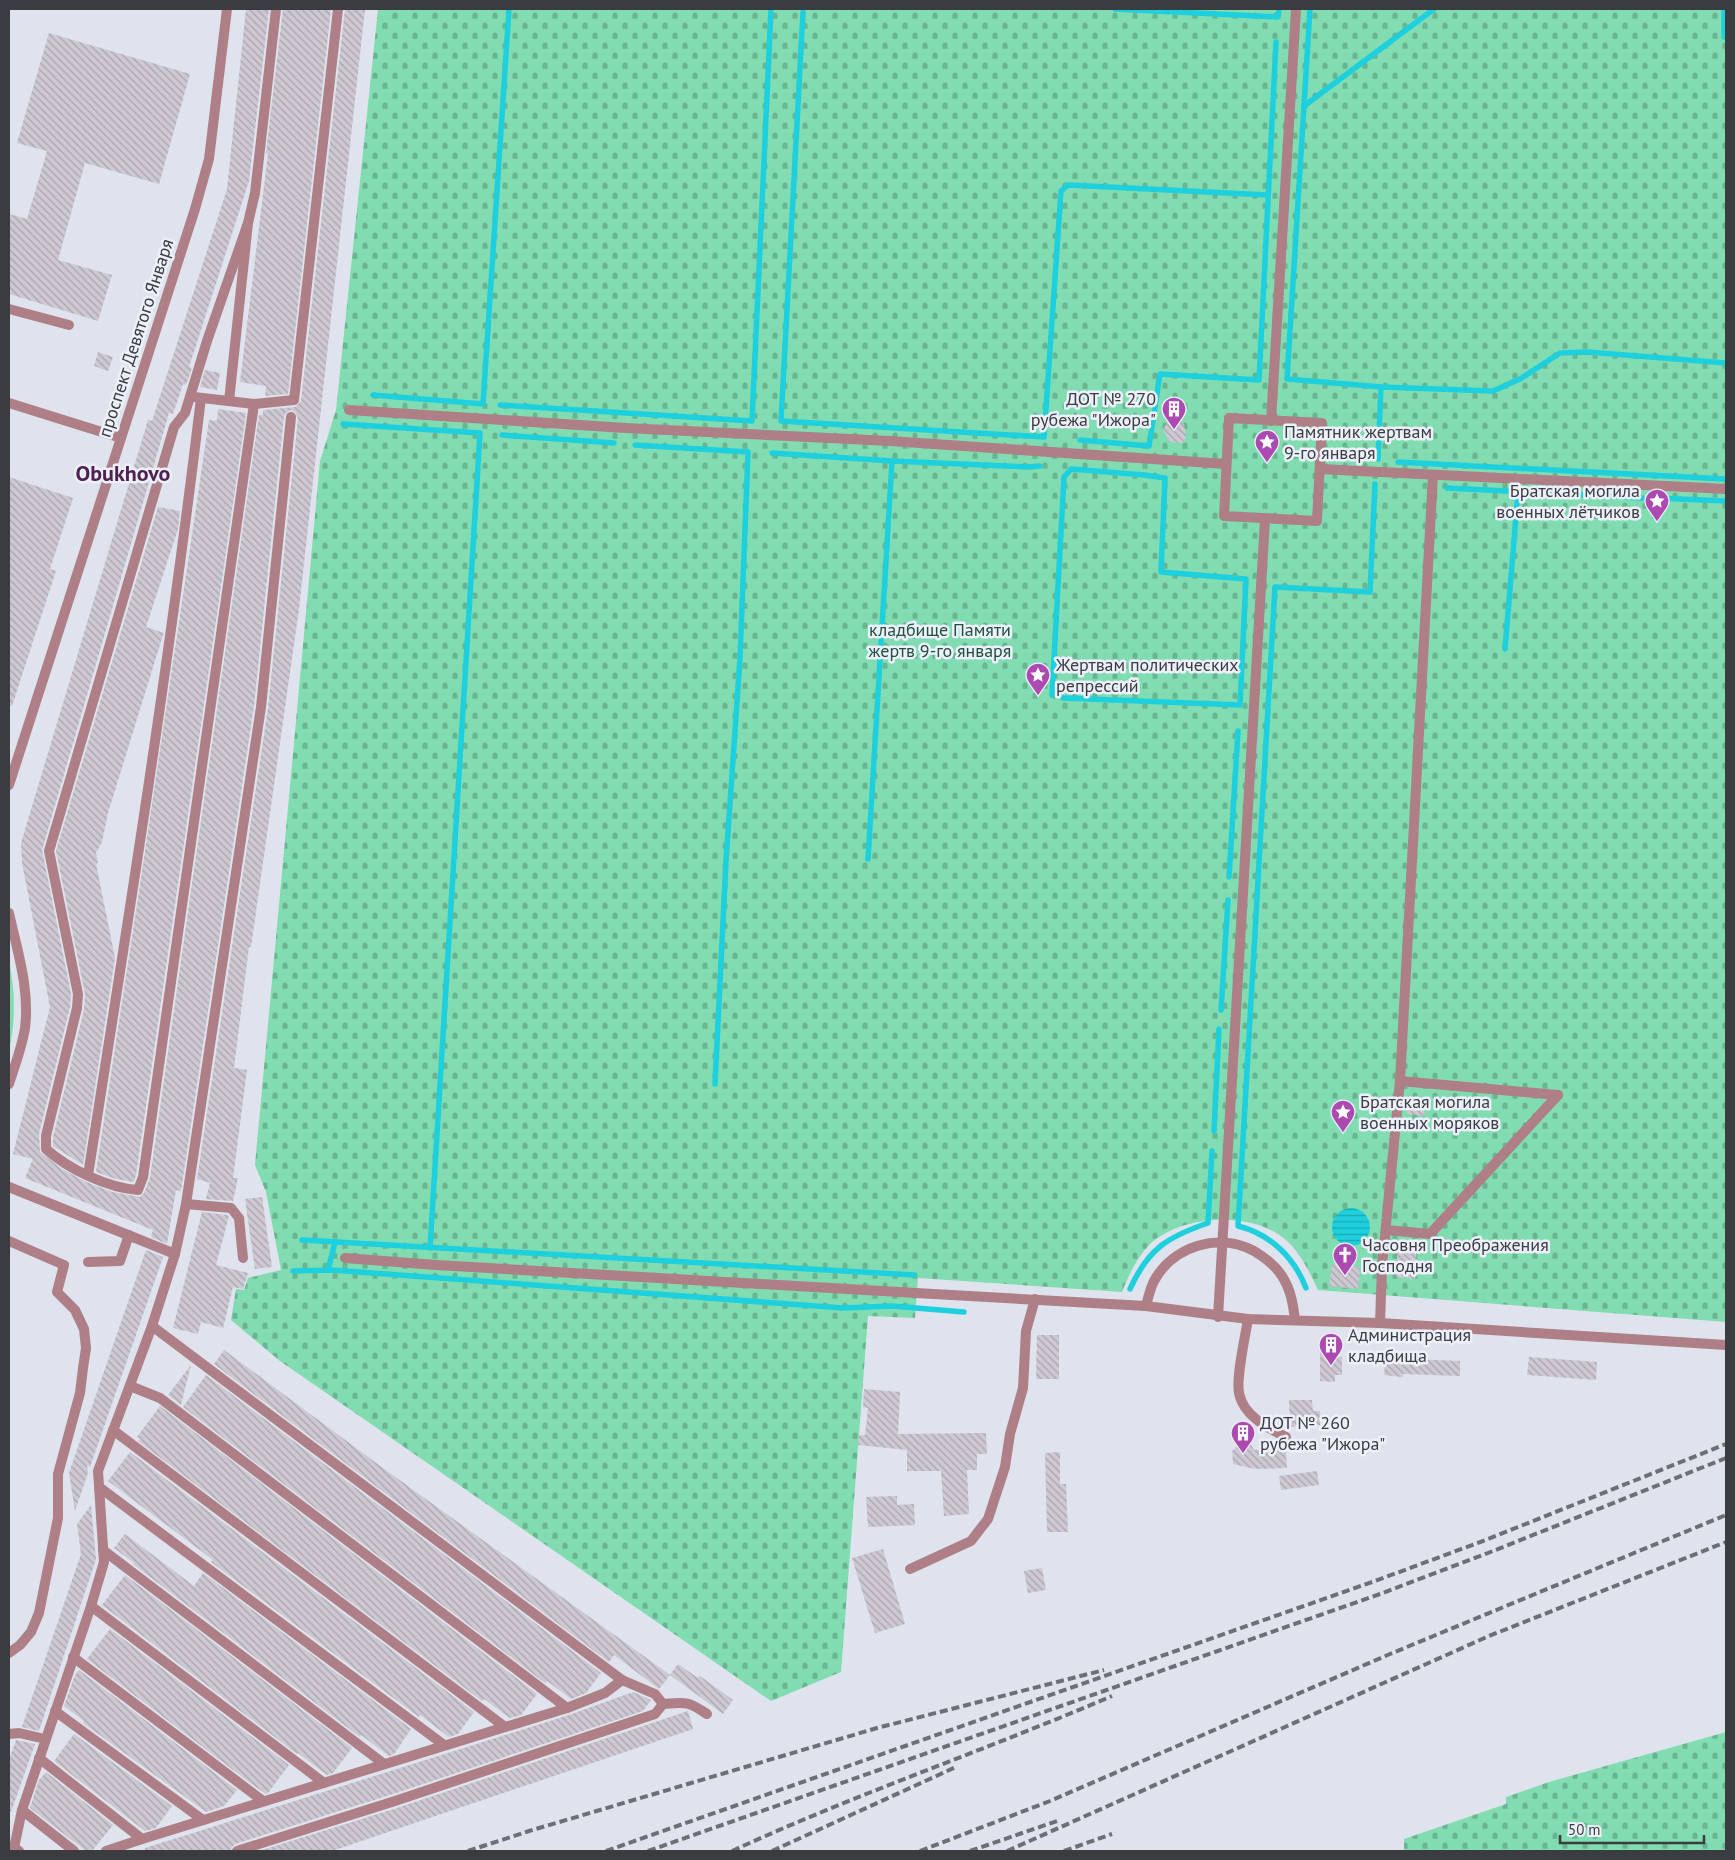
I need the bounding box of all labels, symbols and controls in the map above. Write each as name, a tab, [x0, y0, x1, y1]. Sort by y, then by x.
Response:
street label: проспект Девятого Января	[93, 236, 178, 440]
place label: ДОТ № 270 рубежа "Ижора"	[1031, 387, 1156, 431]
building icon: ДОТ № 270 рубежа "Ижора"	[1161, 396, 1187, 430]
place label: Памятник жертвам 9-го января	[1284, 420, 1432, 464]
place icon: Памятник жертвам 9-го января	[1254, 429, 1280, 463]
district label: Obukhovo	[76, 459, 171, 487]
place label: Братская могила военных лётчиков	[1496, 479, 1640, 523]
place icon: Братская могила военных лётчиков	[1644, 488, 1670, 522]
park label: кладбище Памяти жертв 9-го января	[869, 618, 1011, 662]
place label: Жертвам политических репрессий	[1055, 653, 1239, 697]
place icon: Жертвам политических репрессий	[1025, 662, 1051, 696]
place label: Братская могила военных моряков	[1360, 1090, 1499, 1134]
place icon: Братская могила военных моряков	[1330, 1099, 1356, 1133]
place label: Часовня Преображения Господня	[1362, 1233, 1549, 1277]
church icon: Часовня Преображения Господня	[1332, 1242, 1358, 1276]
place label: Администрация кладбища	[1348, 1323, 1471, 1367]
building icon: Администрация кладбища	[1318, 1332, 1344, 1366]
place label: ДОТ № 260 рубежа "Ижора"	[1260, 1411, 1385, 1455]
building icon: ДОТ № 260 рубежа "Ижора"	[1230, 1420, 1256, 1454]
scale bar	[1560, 1812, 1704, 1844]
text: 50 m	[1568, 1820, 1601, 1839]

